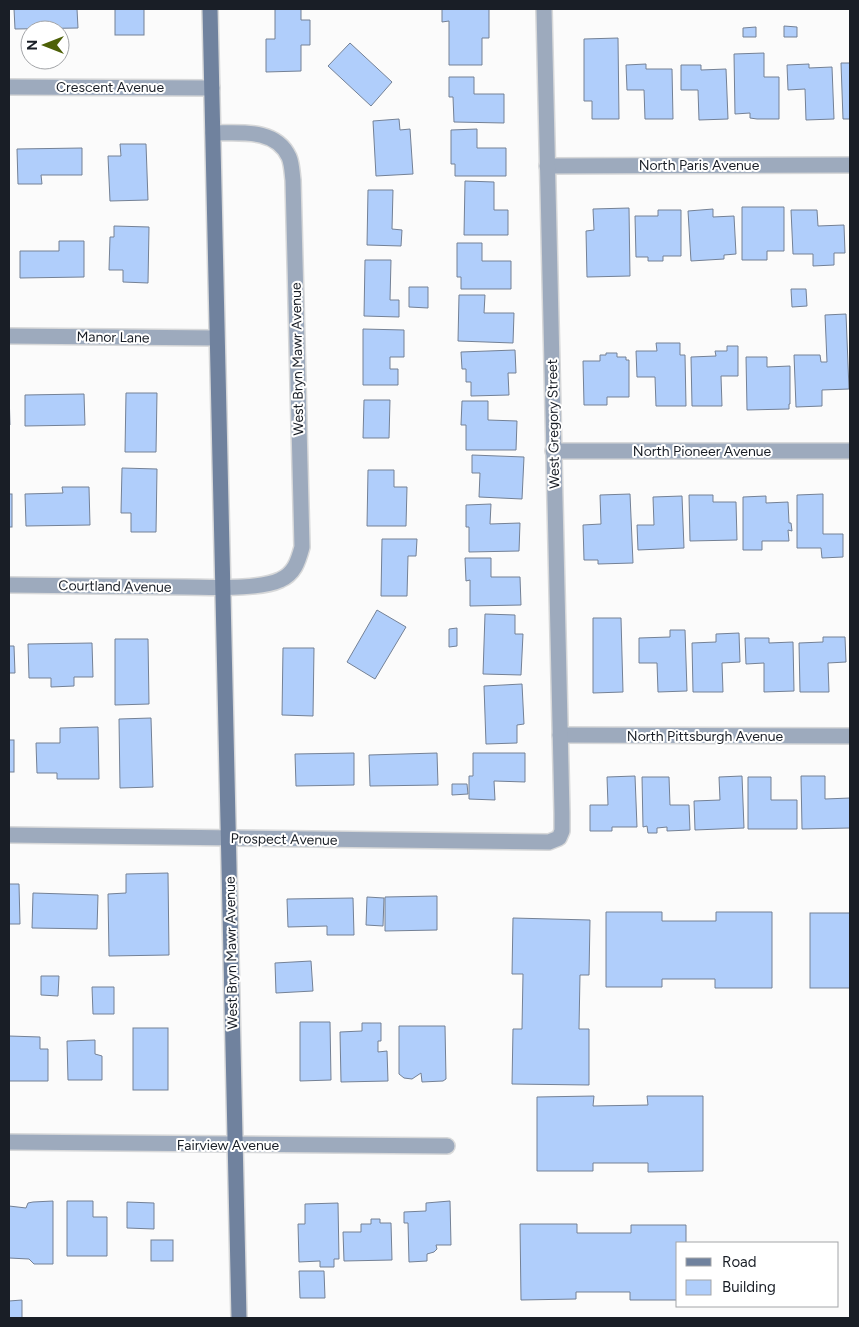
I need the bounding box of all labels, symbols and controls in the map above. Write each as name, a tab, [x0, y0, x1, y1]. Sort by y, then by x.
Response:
north arrow	[20, 20, 70, 70]
text: N	[24, 40, 41, 50]
street label: Crescent Avenue	[56, 79, 164, 96]
street label: North Paris Avenue	[639, 157, 760, 174]
street label: West Bryn Mawr Avenue	[288, 282, 307, 436]
street label: Manor Lane	[76, 328, 150, 347]
street label: West Gregory Street	[544, 359, 563, 489]
street label: North Pioneer Avenue	[633, 443, 772, 460]
street label: Courtland Avenue	[58, 577, 172, 596]
street label: North Pittsburgh Avenue	[627, 728, 783, 745]
street label: Prospect Avenue	[230, 830, 338, 849]
street label: West Bryn Mawr Avenue	[222, 876, 241, 1030]
street label: Fairview Avenue	[177, 1137, 280, 1154]
legend	[676, 1242, 839, 1307]
text: Road	[722, 1253, 757, 1271]
text: Building	[722, 1278, 776, 1296]

